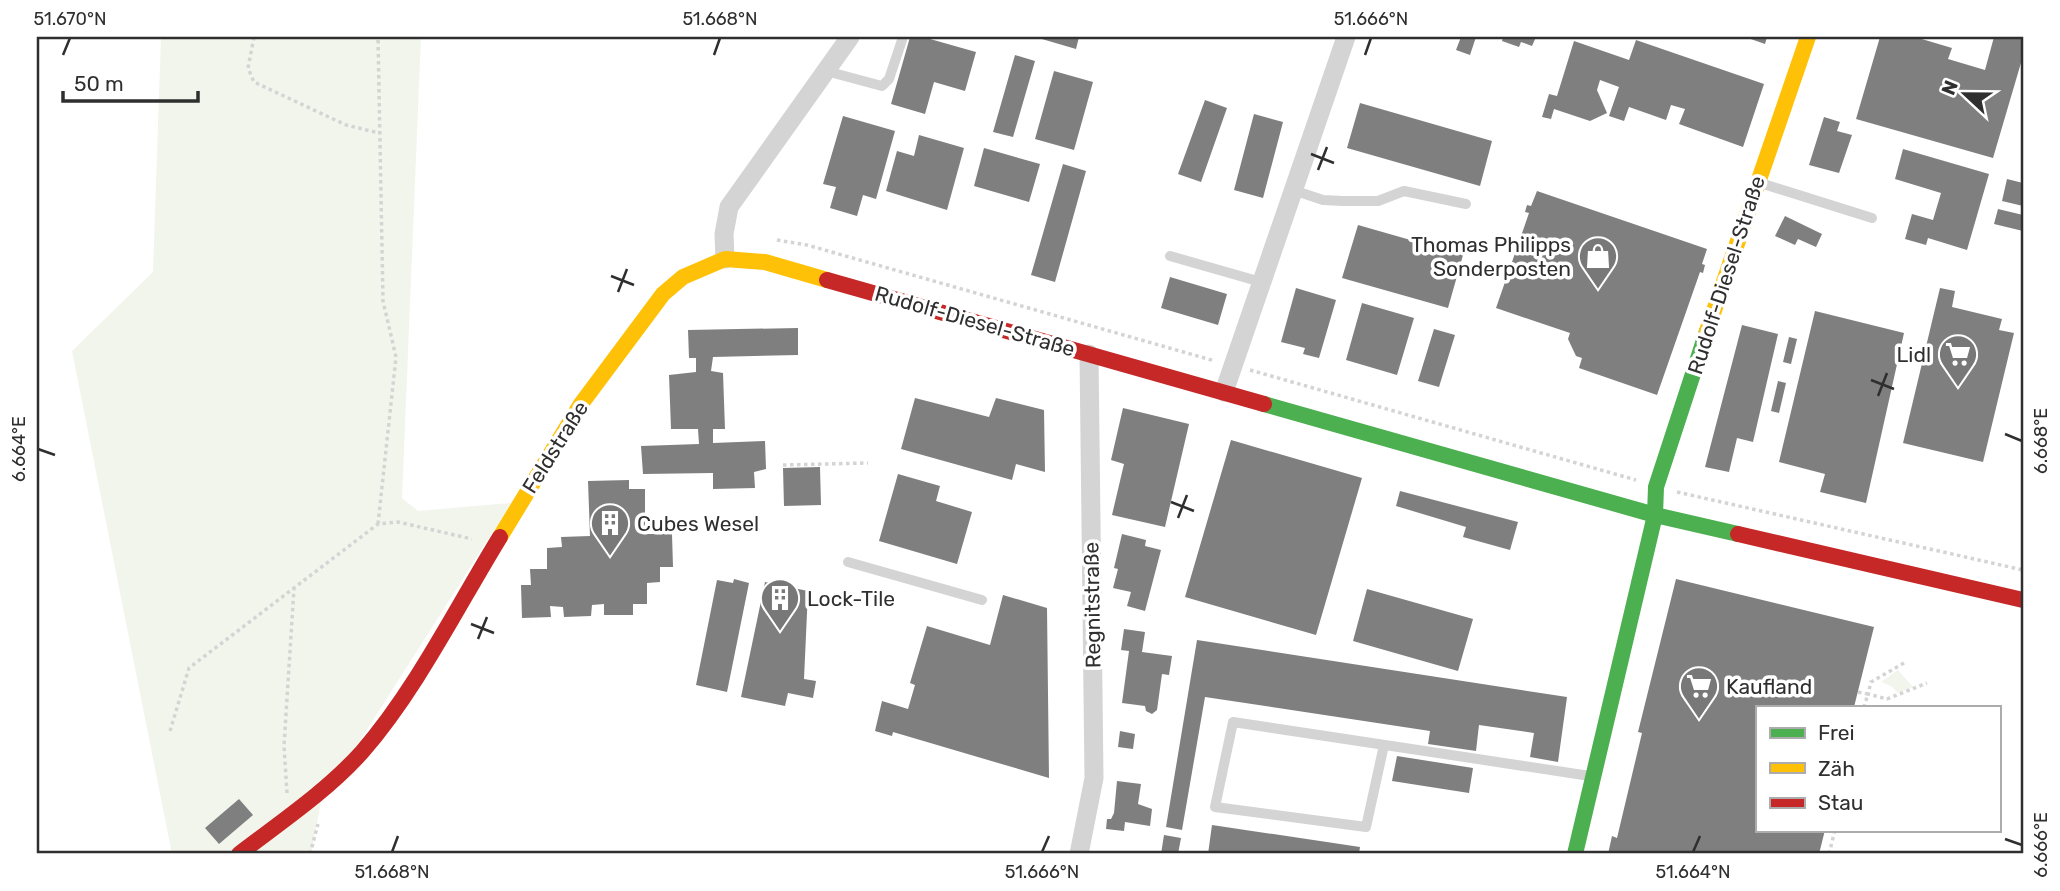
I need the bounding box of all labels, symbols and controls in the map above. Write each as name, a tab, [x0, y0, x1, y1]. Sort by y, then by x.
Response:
text: 51.670°N	[34, 8, 106, 30]
text: 51.668°N	[682, 8, 758, 30]
text: 51.666°N	[1334, 8, 1408, 30]
scale bar	[63, 60, 198, 104]
north arrow	[1930, 60, 2000, 130]
text: 50 m	[74, 71, 124, 96]
text: N	[1936, 77, 1963, 98]
street label: Rudolf-Diesel-Straße	[1682, 173, 1770, 377]
place label: Thomas Philipps Sonderposten	[1411, 232, 1571, 281]
shop icon: Thomas Philipps Sonderposten	[1577, 235, 1619, 290]
street label: Rudolf-Diesel-Straße	[872, 280, 1078, 362]
supermarket icon: Lidl	[1937, 333, 1979, 388]
place label: Lidl	[1896, 342, 1931, 367]
street label: Feldstraße	[517, 396, 593, 498]
text: 6.668°E	[2030, 408, 2052, 474]
text: 6.664°E	[8, 416, 30, 482]
building icon: Cubes Wesel	[589, 502, 631, 557]
place label: Cubes Wesel	[637, 511, 759, 536]
street label: Regnitstraße	[1078, 542, 1106, 668]
building icon: Lock-Tile	[759, 577, 801, 632]
place label: Lock-Tile	[807, 586, 895, 611]
supermarket icon: Kaufland	[1678, 665, 1720, 720]
place label: Kaufland	[1726, 674, 1812, 699]
legend	[1756, 706, 2000, 832]
text: Frei	[1818, 720, 1855, 745]
text: Zäh	[1818, 756, 1855, 781]
text: Stau	[1818, 790, 1864, 815]
text: 6.666°E	[2030, 812, 2052, 878]
text: 51.668°N	[354, 861, 430, 883]
text: 51.666°N	[1005, 861, 1079, 883]
text: 51.664°N	[1656, 861, 1730, 883]

